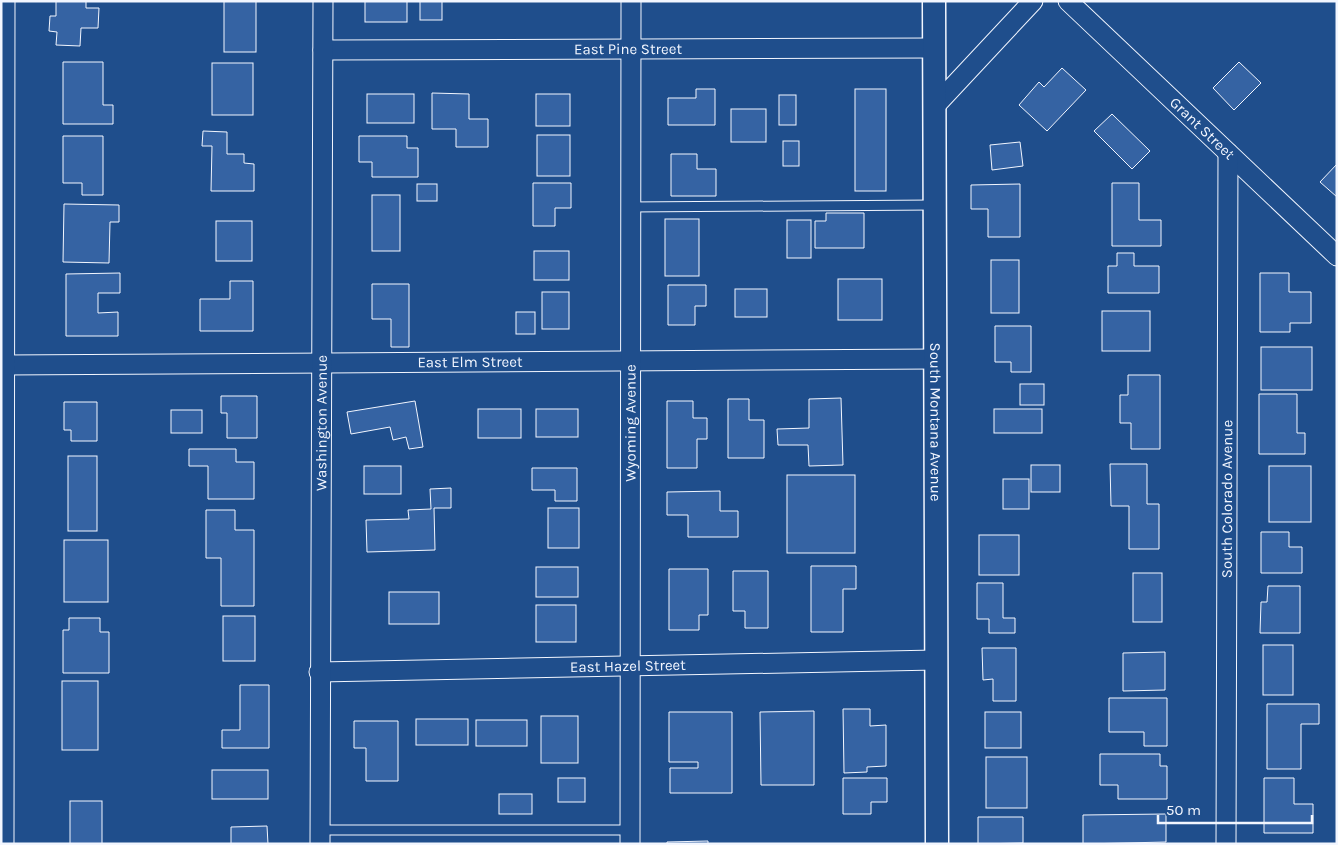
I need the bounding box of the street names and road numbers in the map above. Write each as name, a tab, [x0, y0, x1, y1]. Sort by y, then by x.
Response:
street label: East Pine Street	[574, 40, 682, 58]
street label: Grant Street	[1166, 93, 1239, 164]
street label: South Montana Avenue	[926, 343, 945, 501]
street label: East Elm Street	[417, 353, 523, 371]
street label: Washington Avenue	[312, 355, 331, 491]
street label: Wyoming Avenue	[621, 364, 640, 482]
street label: South Colorado Avenue	[1218, 420, 1236, 578]
street label: East Hazel Street	[570, 656, 686, 676]

